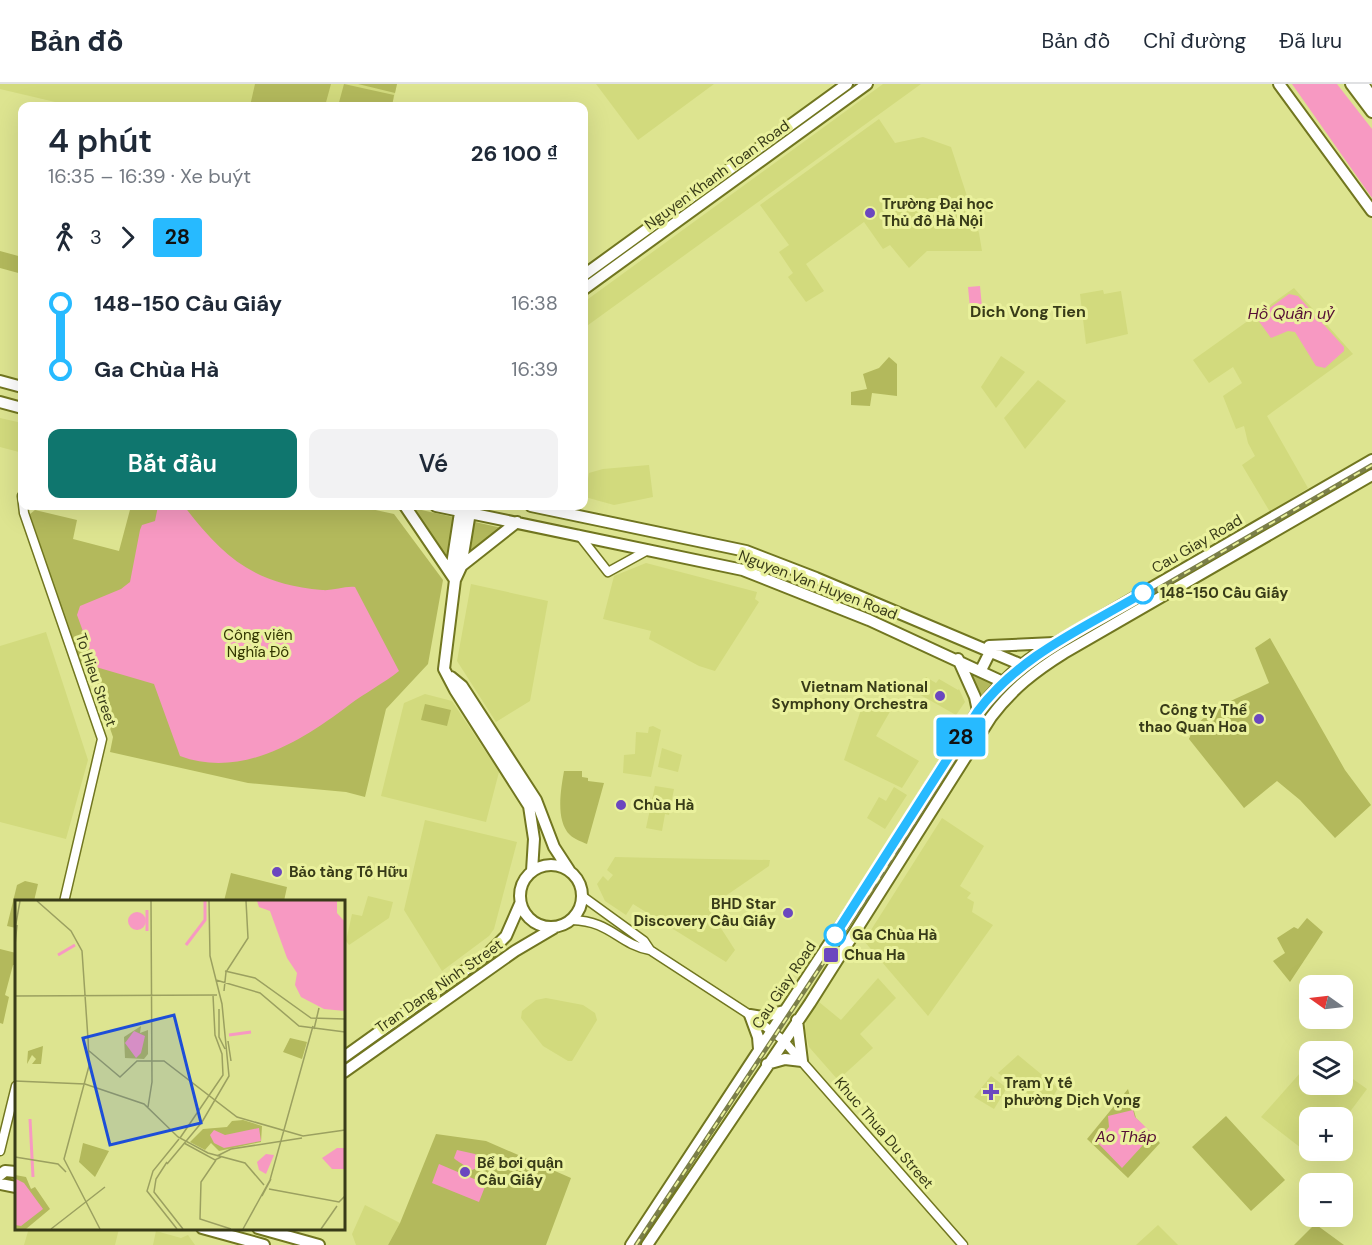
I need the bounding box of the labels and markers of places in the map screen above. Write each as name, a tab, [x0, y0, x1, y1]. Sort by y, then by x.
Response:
place label: Trường Đại học Thủ đô Hà Nội	[882, 194, 994, 231]
marker: Trường Đại học Thủ đô Hà Nội	[863, 206, 877, 220]
marker: 148-150 Cầu Giấy	[1132, 582, 1154, 604]
place label: 148-150 Cầu Giấy	[1160, 583, 1288, 603]
place label: Vietnam National Symphony Orchestra	[772, 677, 928, 714]
marker: Vietnam National Symphony Orchestra	[933, 689, 947, 703]
place label: Công ty Thể thao Quan Hoa	[1139, 700, 1247, 737]
marker: Công ty Thể thao Quan Hoa	[1252, 712, 1266, 726]
place label: Chùa Hà	[633, 795, 694, 815]
marker: Chùa Hà	[614, 798, 628, 812]
place label: Bảo tàng Tố Hữu	[289, 862, 408, 882]
marker: Bảo tàng Tố Hữu	[270, 865, 284, 879]
place label: BHD Star Discovery Cầu Giấy	[634, 894, 776, 931]
marker: BHD Star Discovery Cầu Giấy	[781, 906, 795, 920]
marker: Ga Chùa Hà	[824, 924, 846, 946]
place label: Ga Chùa Hà	[852, 925, 937, 945]
place label: Chua Ha	[844, 945, 905, 965]
marker: Chua Ha	[822, 946, 840, 964]
place label: Trạm Y tế phường Dịch Vọng	[1004, 1073, 1141, 1110]
marker: Trạm Y tế phường Dịch Vọng	[982, 1083, 1000, 1101]
place label: Bể bơi quận Cầu Giấy	[477, 1153, 563, 1190]
marker: Bể bơi quận Cầu Giấy	[458, 1165, 472, 1179]

